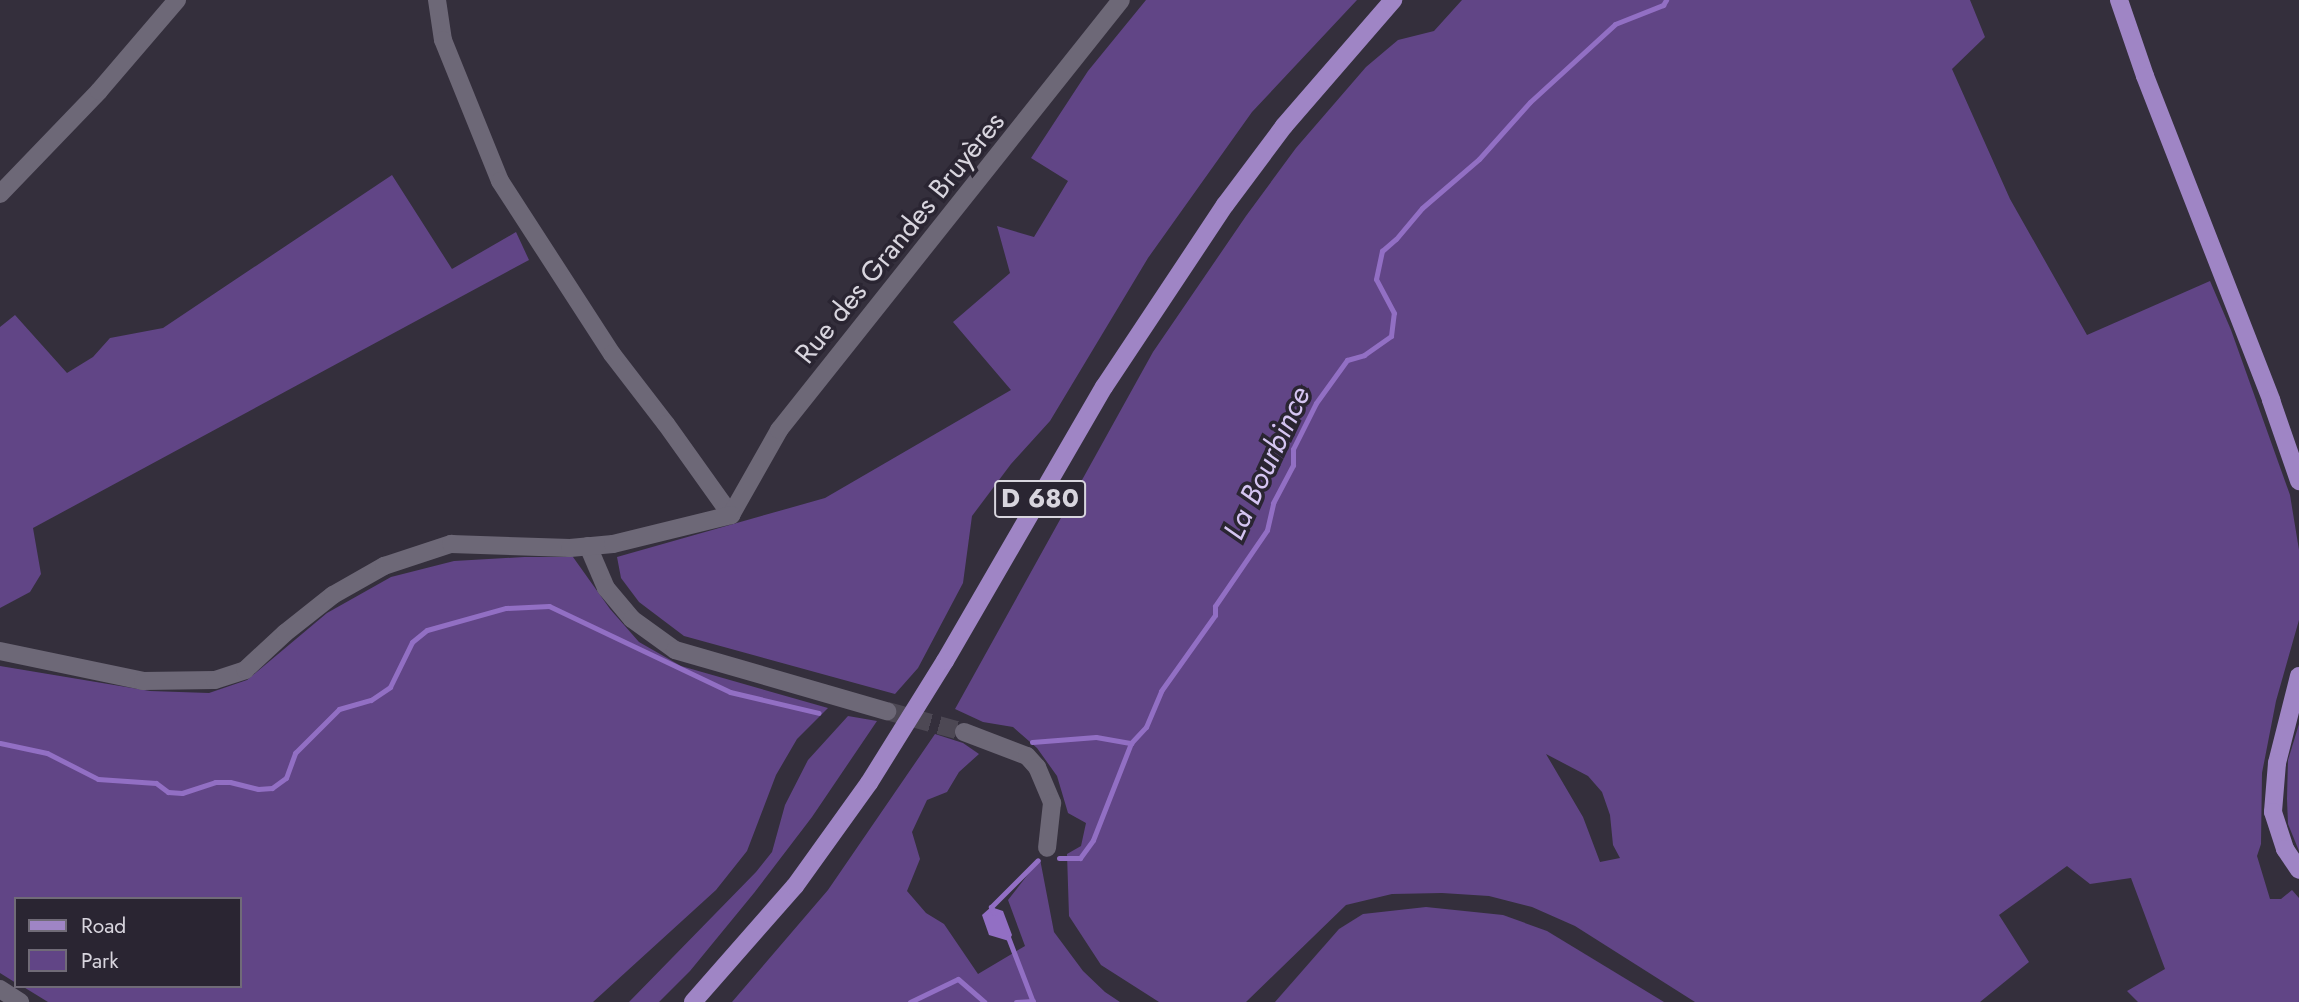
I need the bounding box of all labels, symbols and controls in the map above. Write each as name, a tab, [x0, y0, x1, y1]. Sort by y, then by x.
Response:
street label: Rue des Grandes Bruyères	[788, 105, 1012, 371]
water label: La Bourbince	[1216, 381, 1318, 545]
road number: D 680	[993, 477, 1087, 522]
legend	[14, 897, 242, 988]
text: Road	[81, 911, 126, 941]
text: Park	[81, 946, 118, 976]

